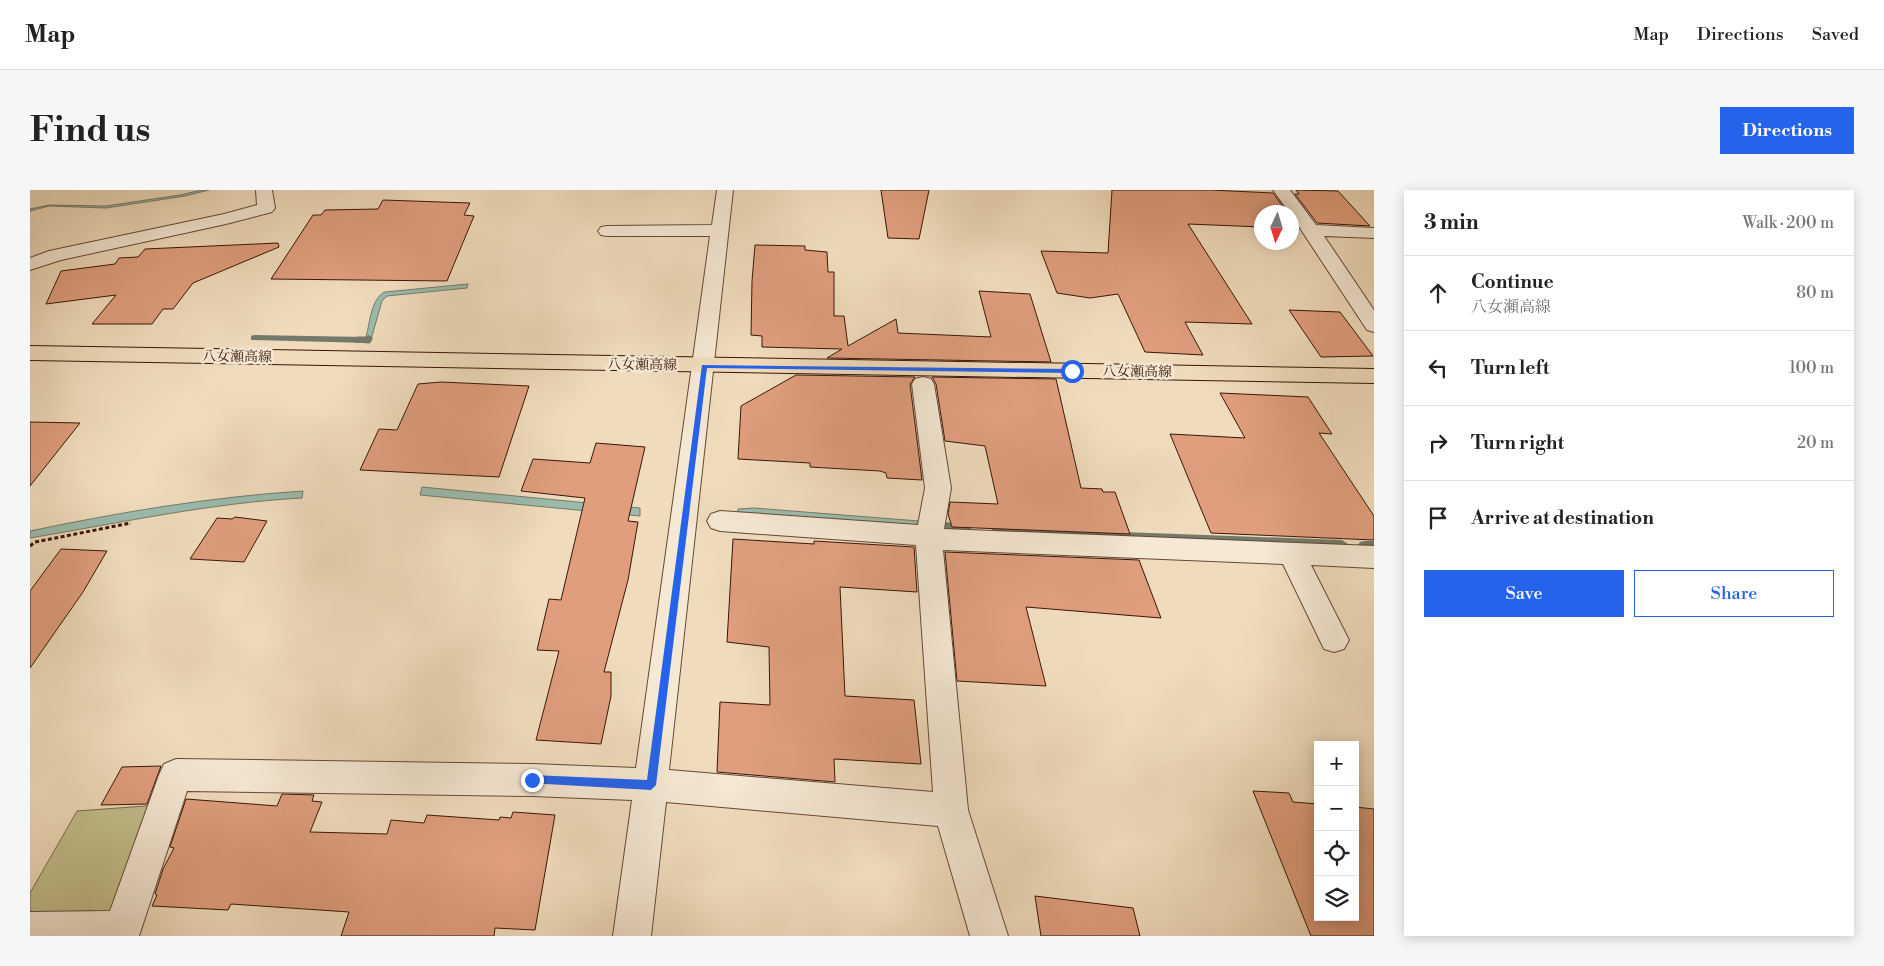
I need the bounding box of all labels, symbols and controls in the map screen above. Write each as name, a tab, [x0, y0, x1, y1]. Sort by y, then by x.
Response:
text: Map	[25, 20, 75, 50]
text: Map	[1633, 23, 1669, 46]
text: Directions	[1697, 23, 1784, 46]
text: Saved	[1812, 23, 1859, 46]
button: Directions	[1720, 107, 1854, 154]
text: Find us	[30, 109, 150, 152]
north arrow	[1254, 205, 1299, 250]
text: 3 min	[1424, 210, 1479, 236]
text: Walk · 200 m	[1742, 213, 1834, 233]
text: Continue	[1471, 270, 1554, 294]
icon: ahead	[1424, 279, 1452, 307]
text: 80 m	[1796, 283, 1834, 303]
text: 八女瀬高線	[1471, 297, 1551, 317]
street label: 八女瀬高線	[202, 347, 272, 367]
icon: left	[1424, 354, 1452, 382]
street label: 八女瀬高線	[607, 355, 677, 375]
text: Turn left	[1471, 356, 1550, 380]
text: 100 m	[1789, 358, 1834, 378]
route start	[1061, 360, 1084, 383]
street label: 八女瀬高線	[1102, 362, 1172, 382]
icon: right	[1424, 429, 1452, 457]
text: Turn right	[1471, 431, 1564, 455]
text: 20 m	[1797, 433, 1834, 453]
icon: arrive	[1424, 504, 1452, 532]
text: Arrive at destination	[1471, 506, 1654, 530]
button: Save	[1424, 570, 1624, 617]
button: Share	[1634, 570, 1834, 617]
map controls	[1314, 741, 1359, 921]
button: +	[1314, 741, 1359, 786]
route end	[521, 769, 544, 792]
button: −	[1314, 786, 1359, 831]
button: locate	[1314, 831, 1359, 876]
button: layers	[1314, 876, 1359, 921]

